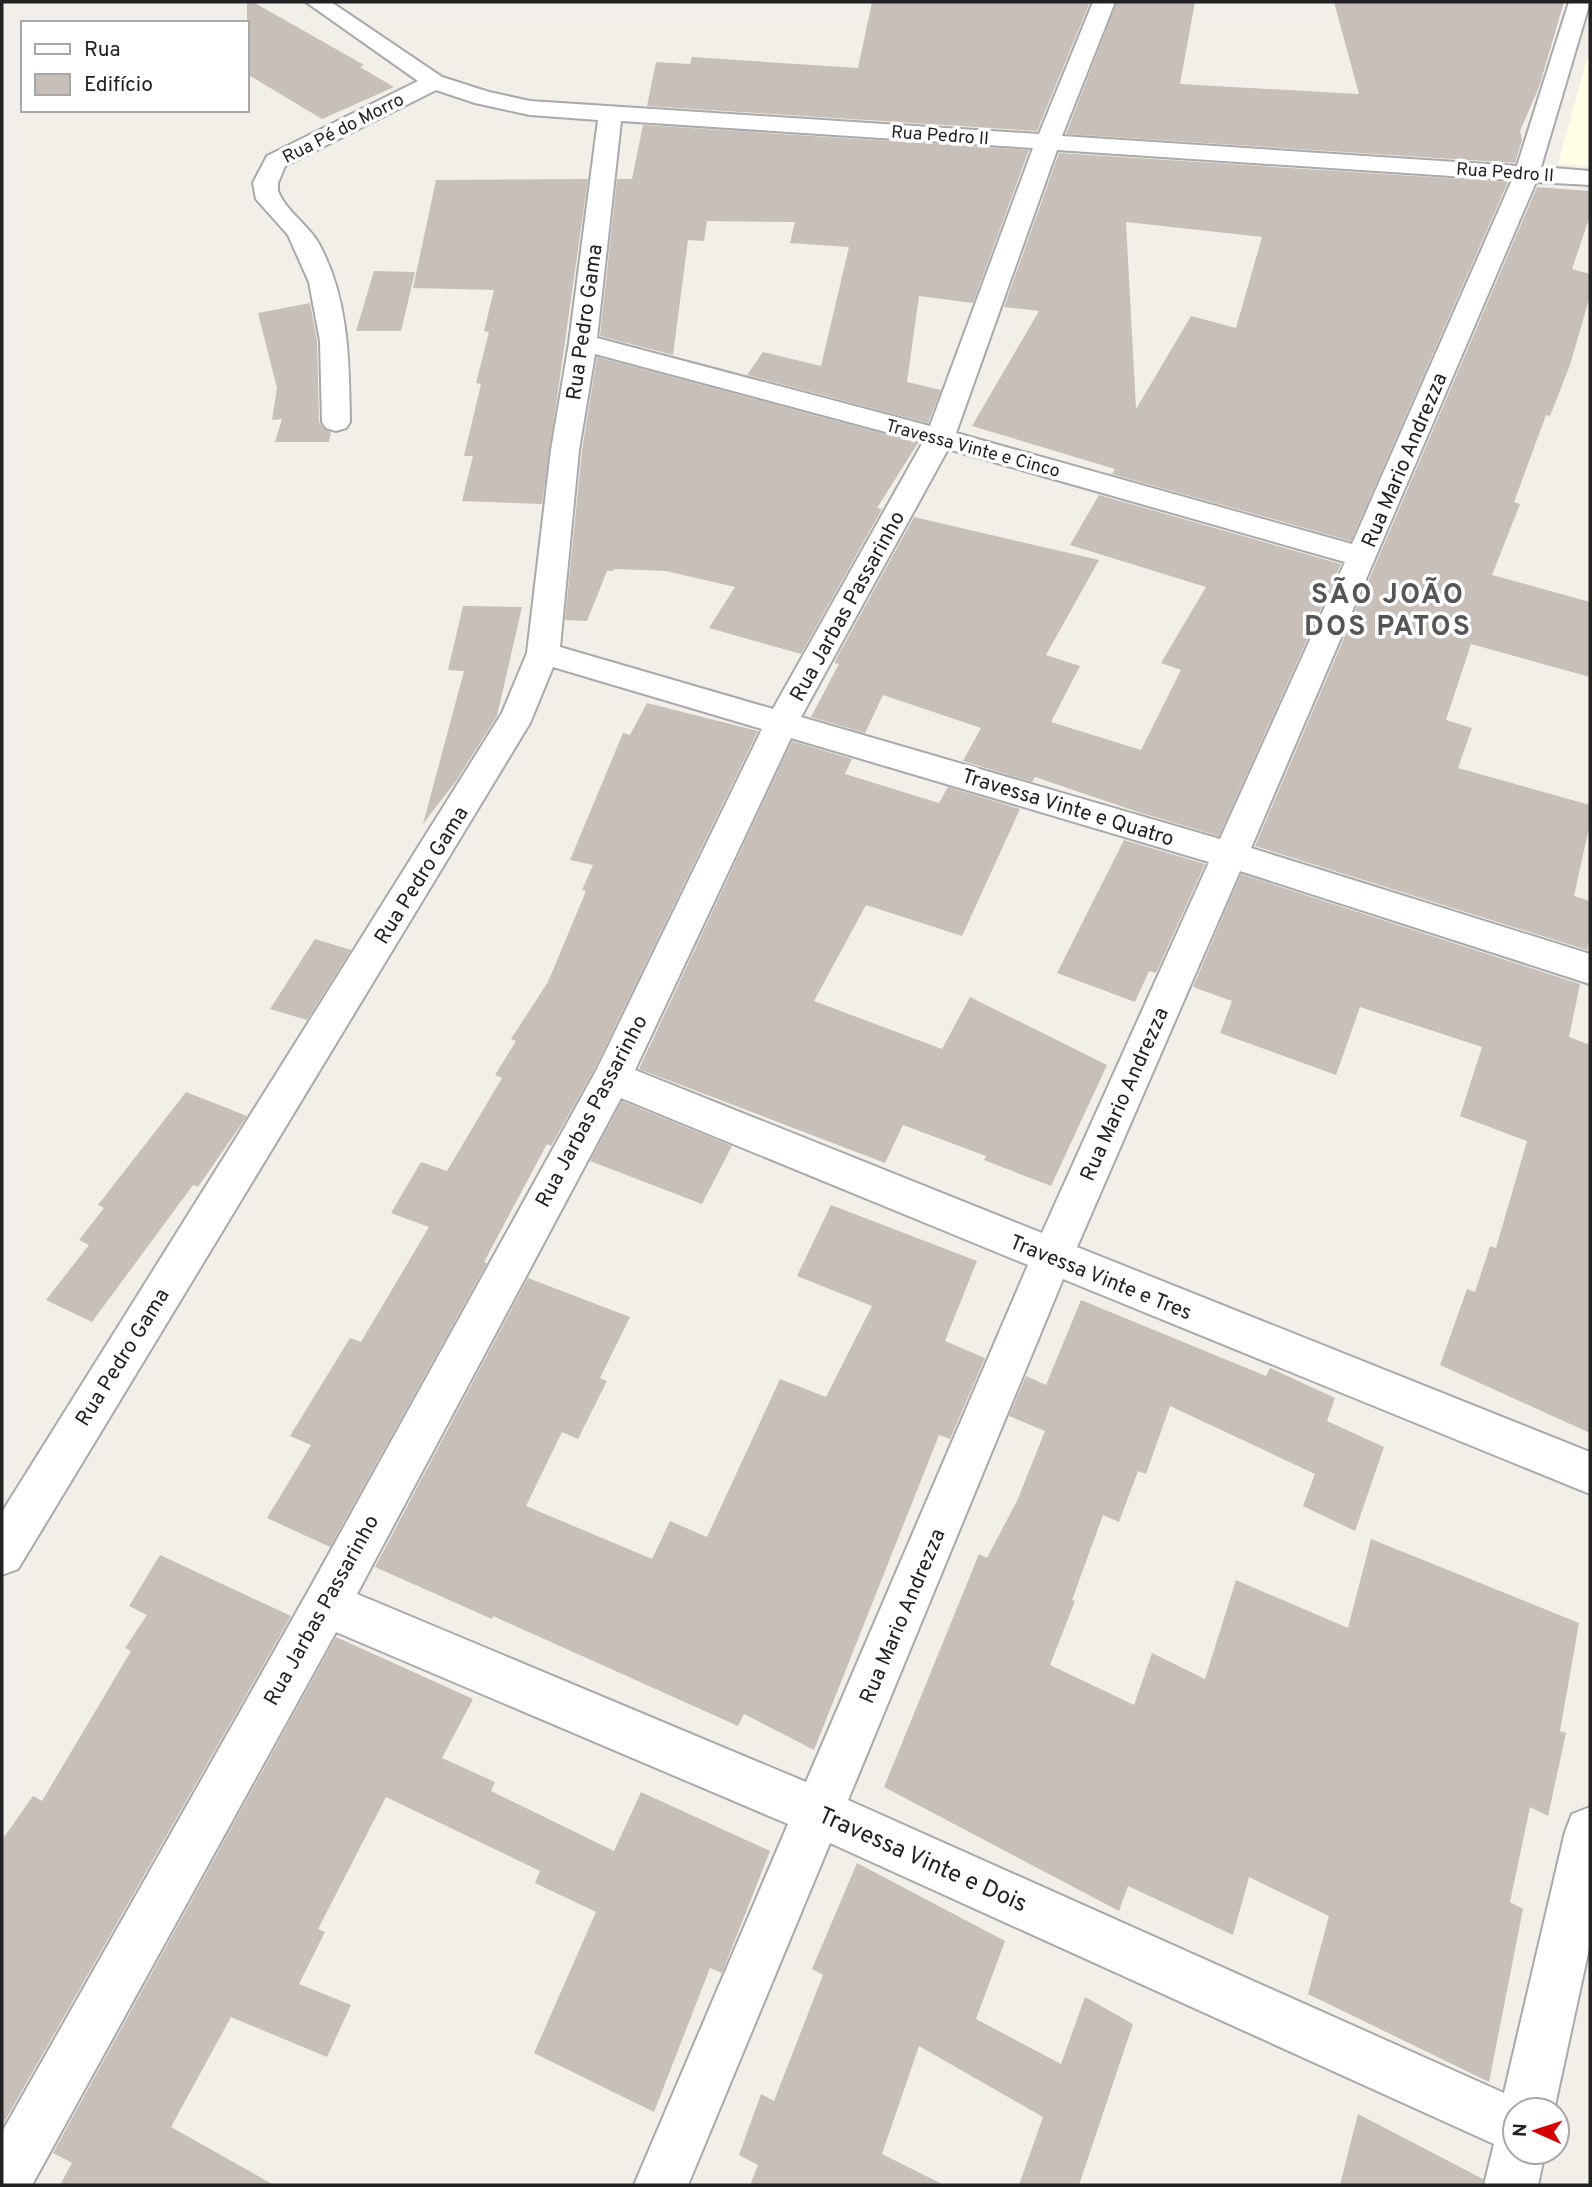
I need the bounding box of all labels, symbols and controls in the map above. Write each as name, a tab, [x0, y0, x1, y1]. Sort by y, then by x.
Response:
legend	[21, 21, 248, 112]
text: Rua	[84, 37, 121, 64]
text: Edifício	[84, 72, 153, 99]
street label: Rua Pé do Morro	[279, 89, 408, 170]
street label: Rua Pedro II	[890, 122, 990, 151]
street label: Rua Pedro II	[1455, 159, 1555, 188]
street label: Rua Pedro Gama	[561, 242, 610, 402]
street label: Rua Mario Andrezza	[1356, 369, 1454, 552]
street label: Travessa Vinte e Cinco	[883, 415, 1062, 484]
street label: Rua Jarbas Passarinho	[785, 507, 912, 707]
district label: SÃO JOÃO DOS PATOS	[1304, 577, 1472, 646]
street label: Travessa Vinte e Quatro	[958, 763, 1177, 854]
street label: Rua Pedro Gama	[369, 802, 475, 950]
street label: Rua Mario Andrezza	[1075, 1003, 1176, 1186]
street label: Rua Jarbas Passarinho	[530, 1011, 655, 1213]
street label: Travessa Vinte e Tres	[1005, 1229, 1196, 1327]
street label: Rua Pedro Gama	[70, 1284, 176, 1432]
street label: Rua Jarbas Passarinho	[259, 1511, 386, 1711]
street label: Rua Mario Andrezza	[854, 1525, 952, 1708]
street label: Travessa Vinte e Dois	[813, 1801, 1031, 1920]
north arrow	[1501, 2096, 1571, 2166]
text: N	[1509, 2123, 1533, 2138]

